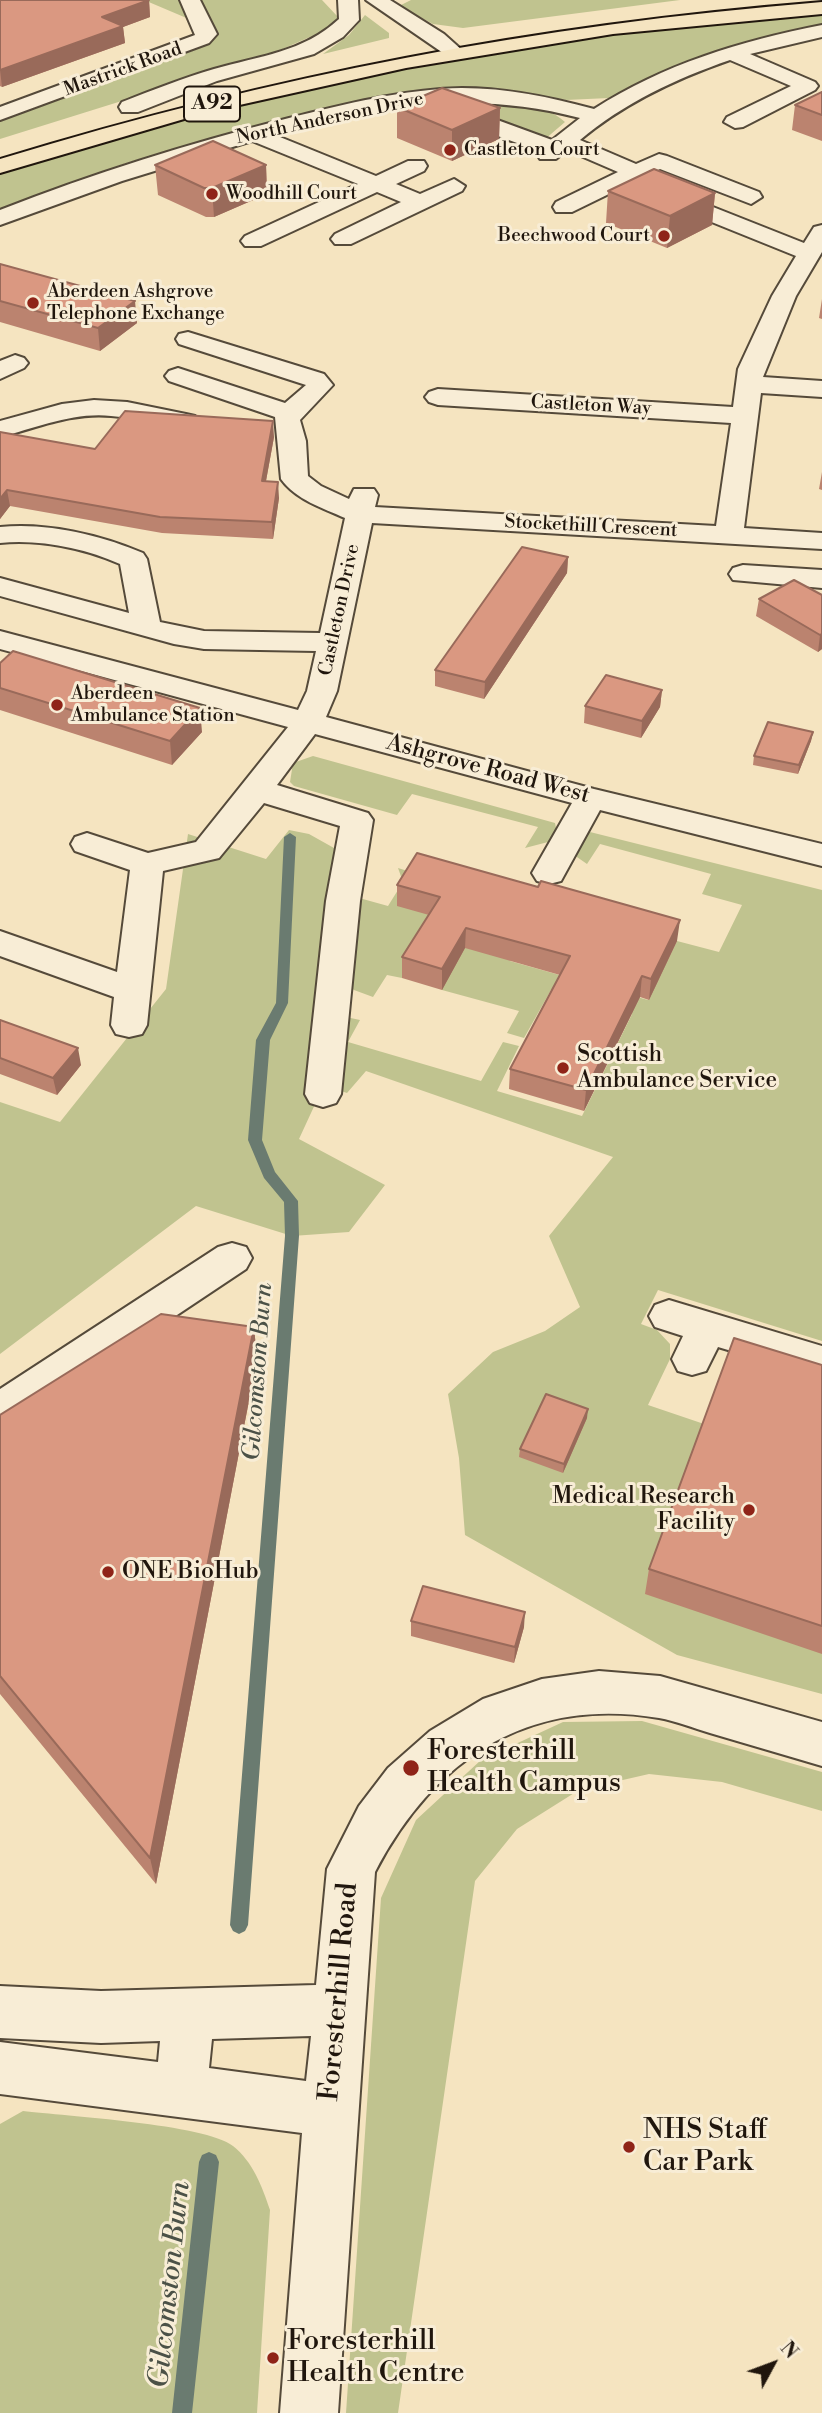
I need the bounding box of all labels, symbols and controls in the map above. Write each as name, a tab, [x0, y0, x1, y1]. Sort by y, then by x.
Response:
street label: Mastrick Road	[61, 38, 185, 102]
road number: A92	[184, 86, 240, 122]
street label: North Anderson Drive	[234, 88, 426, 150]
place label: Castleton Court	[464, 139, 600, 161]
marker: Castleton Court	[442, 142, 458, 158]
place label: Woodhill Court	[226, 183, 357, 205]
marker: Woodhill Court	[204, 186, 220, 202]
place label: Beechwood Court	[498, 225, 650, 247]
marker: Beechwood Court	[656, 228, 672, 244]
place label: Aberdeen Ashgrove Telephone Exchange	[47, 281, 224, 325]
marker: Aberdeen Ashgrove Telephone Exchange	[25, 295, 41, 311]
street label: Castleton Way	[530, 391, 652, 421]
street label: Stockethill Crescent	[504, 511, 678, 543]
street label: Castleton Drive	[315, 542, 365, 678]
place label: Aberdeen Ambulance Station	[71, 683, 235, 727]
marker: Aberdeen Ambulance Station	[49, 697, 65, 713]
street label: Ashgrove Road West	[383, 730, 593, 810]
place label: Scottish Ambulance Service	[577, 1041, 777, 1095]
marker: Scottish Ambulance Service	[555, 1060, 571, 1076]
water label: Gilcomston Burn	[238, 1282, 280, 1462]
place label: Medical Research Facility	[552, 1483, 735, 1537]
marker: Medical Research Facility	[741, 1502, 757, 1518]
place label: ONE BioHub	[122, 1558, 259, 1586]
marker: ONE BioHub	[100, 1564, 116, 1580]
place label: Foresterhill Health Campus	[427, 1735, 621, 1801]
marker: Foresterhill Health Campus	[401, 1758, 421, 1778]
street label: Foresterhill Road	[314, 1881, 366, 2103]
place label: NHS Staff Car Park	[643, 2114, 767, 2180]
marker: NHS Staff Car Park	[621, 2139, 637, 2155]
water label: Gilcomston Burn	[143, 2180, 199, 2390]
place label: Foresterhill Health Centre	[287, 2325, 465, 2391]
north arrow	[738, 2329, 808, 2399]
text: N	[775, 2337, 803, 2364]
marker: Foresterhill Health Centre	[265, 2350, 281, 2366]

